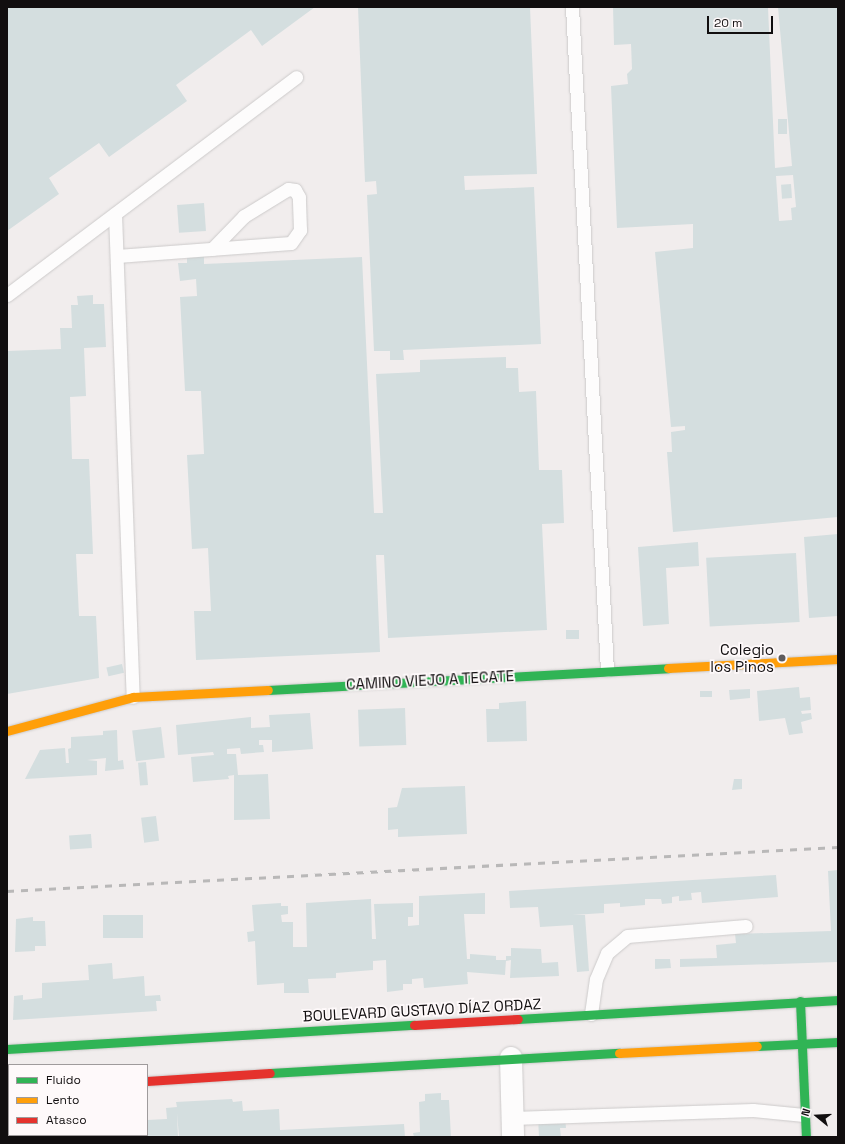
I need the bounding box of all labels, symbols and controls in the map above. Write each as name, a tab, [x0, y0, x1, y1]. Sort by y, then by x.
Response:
scale bar	[709, 8, 775, 34]
text: 20 m	[714, 15, 742, 31]
place label: Colegio los Pinos	[710, 640, 774, 675]
marker: Colegio los Pinos	[777, 653, 787, 663]
street label: CAMINO VIEJO A TECATE	[345, 667, 515, 693]
street label: BOULEVARD GUSTAVO DÍAZ ORDAZ	[302, 995, 542, 1025]
legend	[8, 1064, 148, 1136]
text: Fluido	[46, 1072, 81, 1088]
text: Lento	[46, 1092, 80, 1108]
north arrow	[797, 1096, 837, 1136]
text: N	[798, 1107, 813, 1118]
text: Atasco	[46, 1112, 87, 1128]

